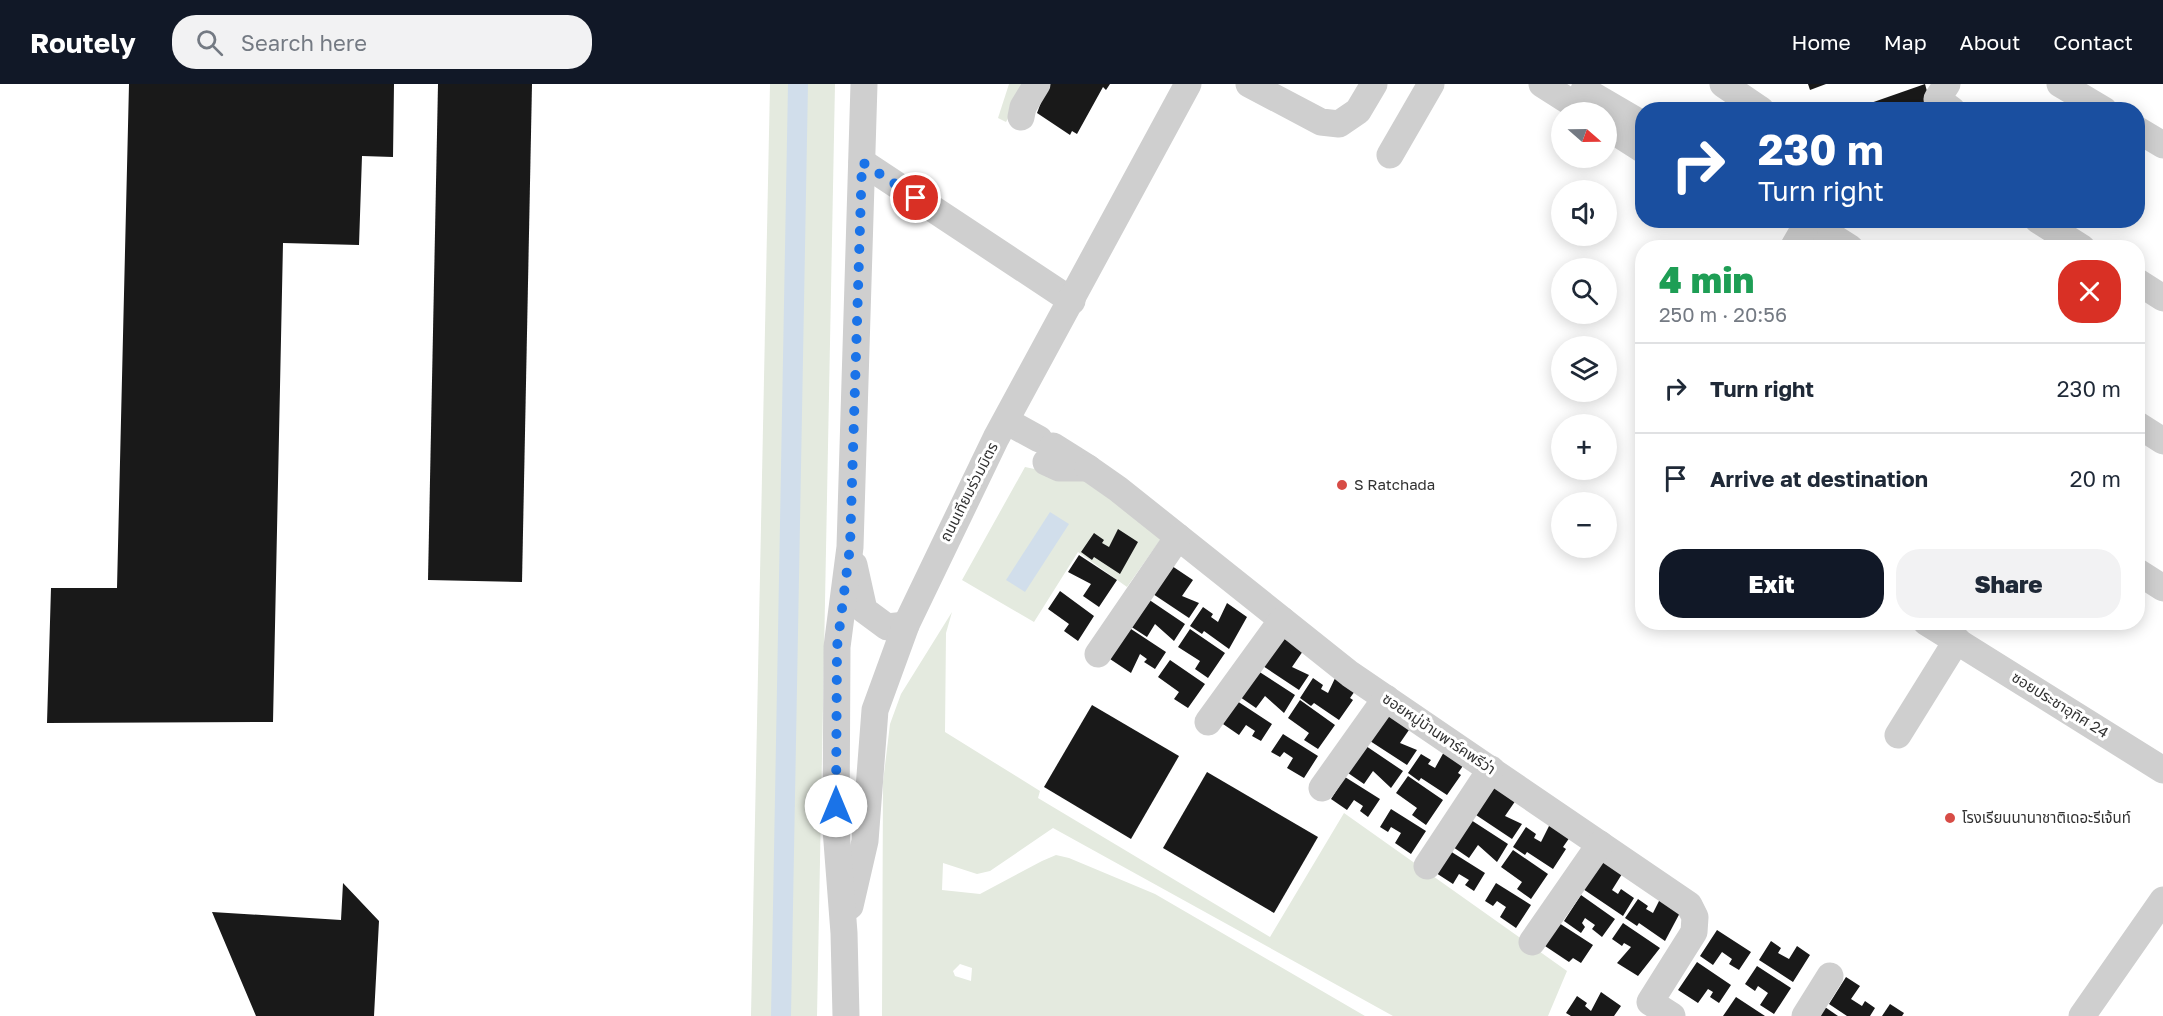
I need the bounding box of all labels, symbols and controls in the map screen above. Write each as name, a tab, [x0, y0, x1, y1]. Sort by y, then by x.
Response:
search box	[172, 15, 592, 69]
text: Routely	[30, 26, 136, 59]
icon: search	[193, 26, 226, 59]
text: Search here	[241, 29, 367, 56]
text: Home	[1791, 29, 1851, 55]
text: Map	[1884, 29, 1927, 55]
text: About	[1960, 29, 2020, 55]
text: Contact	[2053, 29, 2133, 55]
north arrow	[1551, 102, 1617, 168]
map controls	[1551, 102, 1617, 558]
text: 230 m	[1758, 124, 1884, 174]
icon: right	[1659, 126, 1737, 204]
pin	[890, 172, 941, 223]
text: Turn right	[1758, 175, 1884, 207]
button: sound	[1551, 180, 1617, 246]
icon: arrive	[899, 181, 932, 214]
button: search	[1551, 258, 1617, 324]
text: 4 min	[1659, 258, 1754, 301]
button: close	[2058, 260, 2121, 323]
text: 250 m · 20:56	[1659, 302, 1787, 326]
button: layers	[1551, 336, 1617, 402]
icon: right	[1659, 372, 1692, 405]
text: Turn right	[1710, 375, 1814, 402]
text: 230 m	[2057, 375, 2121, 402]
button: +	[1551, 414, 1617, 480]
street label: ถนนเทียมร่วมมิตร	[935, 439, 1001, 544]
icon: arrive	[1659, 462, 1692, 495]
text: Arrive at destination	[1710, 465, 1928, 492]
text: 20 m	[2070, 465, 2121, 492]
place label: S Ratchada	[1354, 475, 1435, 493]
marker: S Ratchada	[1335, 478, 1349, 492]
button: −	[1551, 492, 1617, 558]
button: Exit	[1659, 549, 1884, 618]
button: Share	[1896, 549, 2121, 618]
street label: ซอยประชาอุทิศ 24	[2008, 667, 2112, 742]
street label: ซอยหมู่บ้านพาร์คพรีว่า	[1379, 689, 1500, 779]
position arrow	[804, 774, 868, 838]
place label: โรงเรียนนานาชาติเดอะรีเจ้นท์	[1962, 808, 2131, 826]
marker: โรงเรียนนานาชาติเดอะรีเจ้นท์	[1943, 811, 1957, 825]

